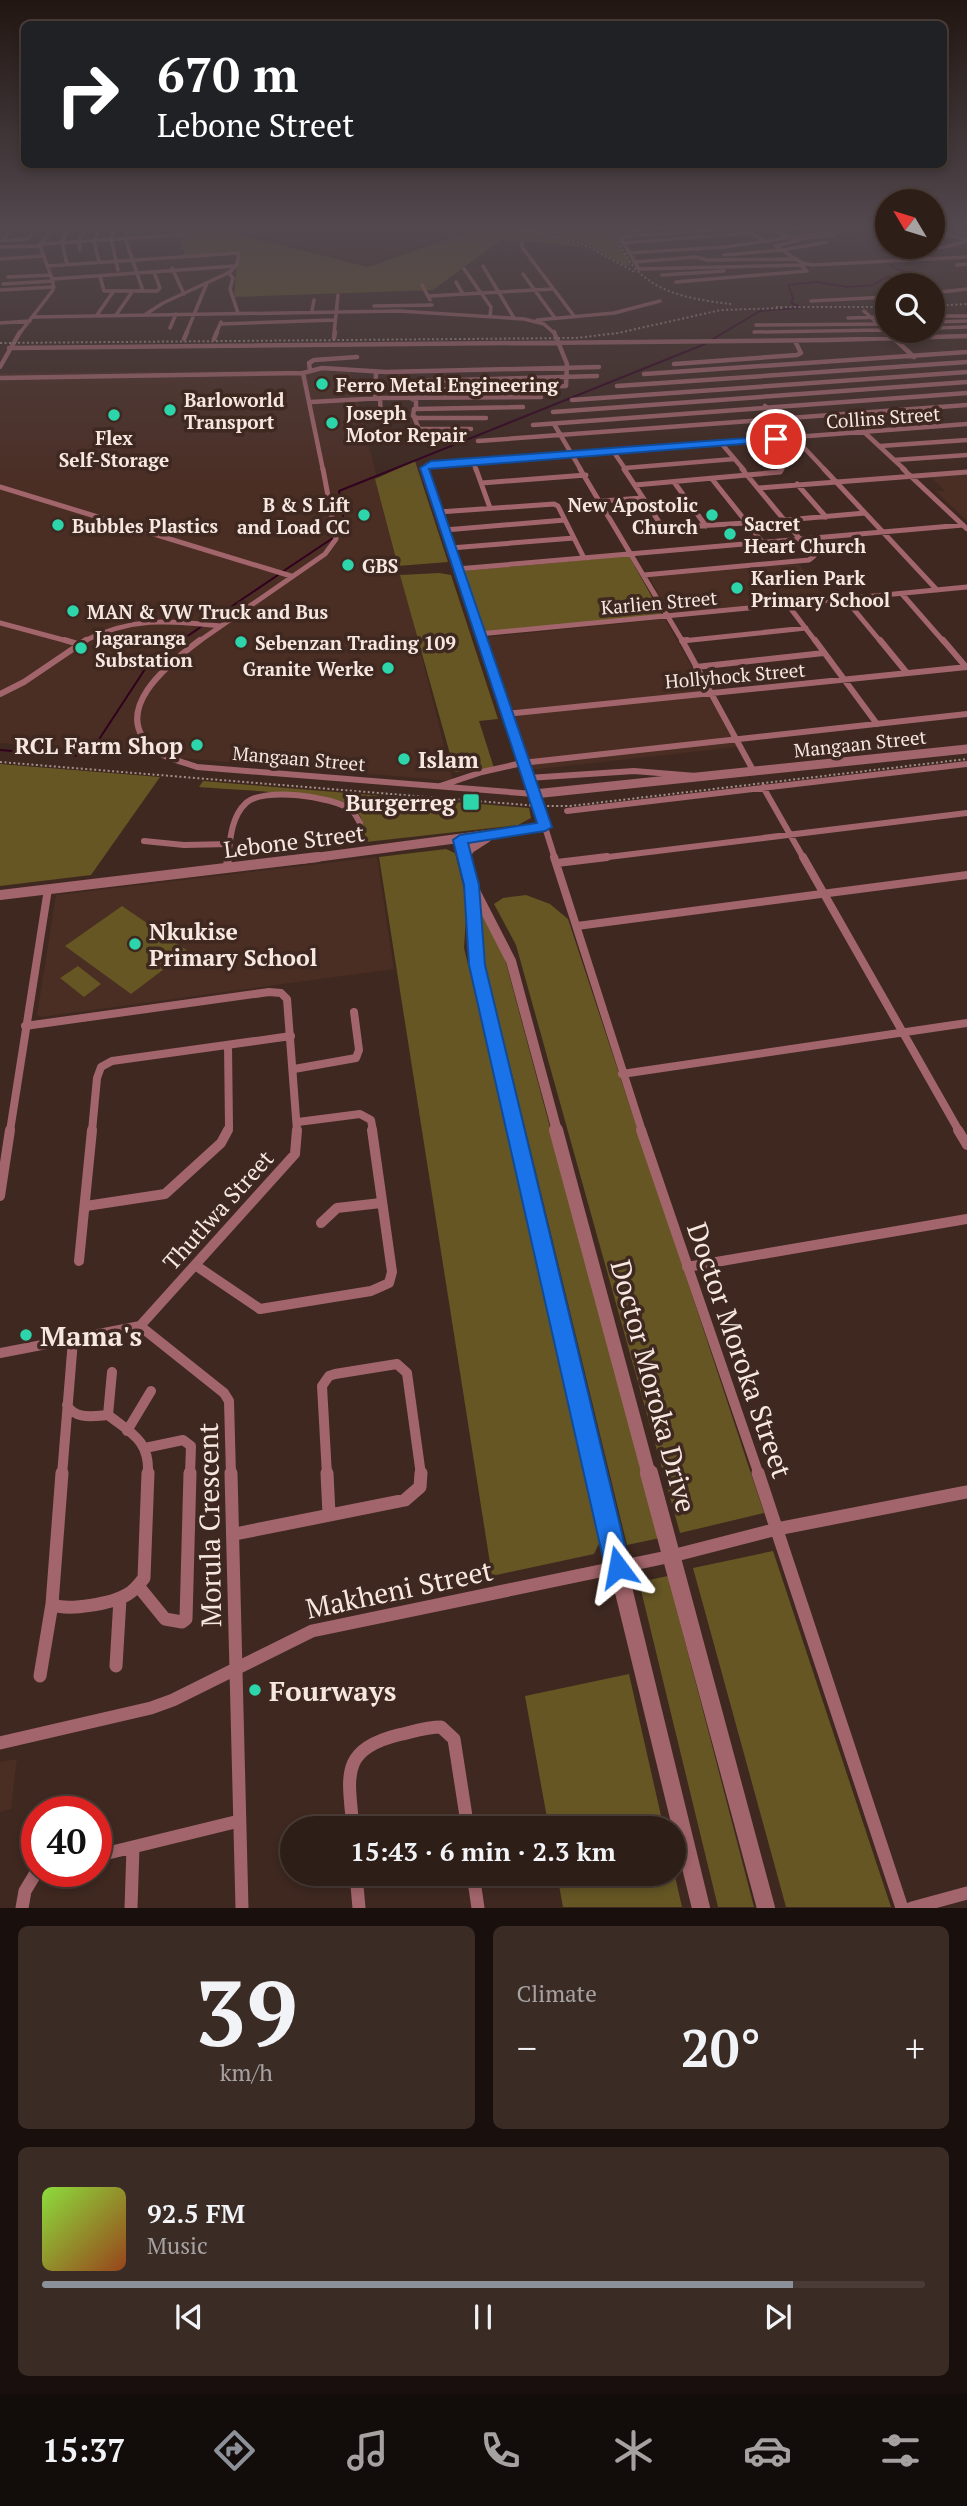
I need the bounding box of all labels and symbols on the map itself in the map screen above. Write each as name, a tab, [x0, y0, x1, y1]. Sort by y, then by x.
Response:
north arrow	[875, 189, 945, 259]
place label: Ferro Metal Engineering	[336, 372, 560, 397]
marker: Ferro Metal Engineering	[314, 376, 330, 392]
place label: Barloworld Transport	[184, 387, 285, 434]
place label: Joseph Motor Repair	[346, 400, 467, 447]
street label: Collins Street	[825, 401, 941, 433]
marker: Barloworld Transport	[162, 402, 178, 418]
marker: Flex Self-Storage	[106, 407, 122, 423]
pin	[746, 409, 806, 469]
marker: Joseph Motor Repair	[324, 415, 340, 431]
place label: Flex Self-Storage	[59, 425, 169, 472]
place label: B & S Lift and Load CC	[237, 492, 350, 539]
place label: New Apostolic Church	[568, 492, 698, 539]
marker: B & S Lift and Load CC	[356, 507, 372, 523]
marker: New Apostolic Church	[704, 507, 720, 523]
place label: Sacret Heart Church	[744, 511, 866, 558]
place label: Bubbles Plastics	[72, 513, 218, 538]
marker: Bubbles Plastics	[50, 517, 66, 533]
marker: Sacret Heart Church	[722, 526, 738, 542]
place label: GBS	[362, 553, 398, 578]
marker: GBS	[340, 557, 356, 573]
place label: Karlien Park Primary School	[751, 565, 890, 612]
marker: Karlien Park Primary School	[729, 580, 745, 596]
street label: Karlien Street	[600, 584, 718, 620]
place label: MAN & VW Truck and Bus	[87, 599, 329, 624]
marker: MAN & VW Truck and Bus	[65, 603, 81, 619]
place label: Jagaranga Substation	[95, 625, 194, 672]
place label: Sebenzan Trading 109	[255, 630, 456, 655]
marker: Sebenzan Trading 109	[233, 634, 249, 650]
marker: Jagaranga Substation	[73, 640, 89, 656]
place label: Granite Werke	[243, 656, 374, 681]
street label: Hollyhock Street	[664, 656, 806, 694]
marker: Granite Werke	[380, 660, 396, 676]
street label: Mangaan Street	[792, 724, 928, 762]
place label: RCL Farm Shop	[15, 730, 183, 761]
marker: RCL Farm Shop	[189, 737, 205, 753]
street label: Mangaan Street	[232, 740, 366, 776]
place label: Islam	[418, 744, 479, 775]
marker: Islam	[396, 751, 412, 767]
place label: Burgerreg	[345, 787, 456, 818]
marker: Burgerreg	[461, 792, 481, 812]
street label: Lebone Street	[222, 817, 367, 865]
place label: Nkukise Primary School	[149, 916, 318, 973]
marker: Nkukise Primary School	[127, 936, 143, 952]
street label: Thutlwa Street	[156, 1143, 281, 1277]
street label: Doctor Moroka Street	[679, 1217, 801, 1483]
street label: Doctor Moroka Drive	[602, 1256, 706, 1516]
place label: Mama's	[40, 1317, 142, 1354]
marker: Mama's	[18, 1327, 34, 1343]
street label: Morula Crescent	[189, 1422, 229, 1628]
position arrow	[581, 1530, 655, 1604]
street label: Makheni Street	[302, 1551, 496, 1627]
place label: Fourways	[269, 1672, 396, 1709]
marker: Fourways	[247, 1682, 263, 1698]
speed limit sign: 40	[21, 1796, 112, 1887]

